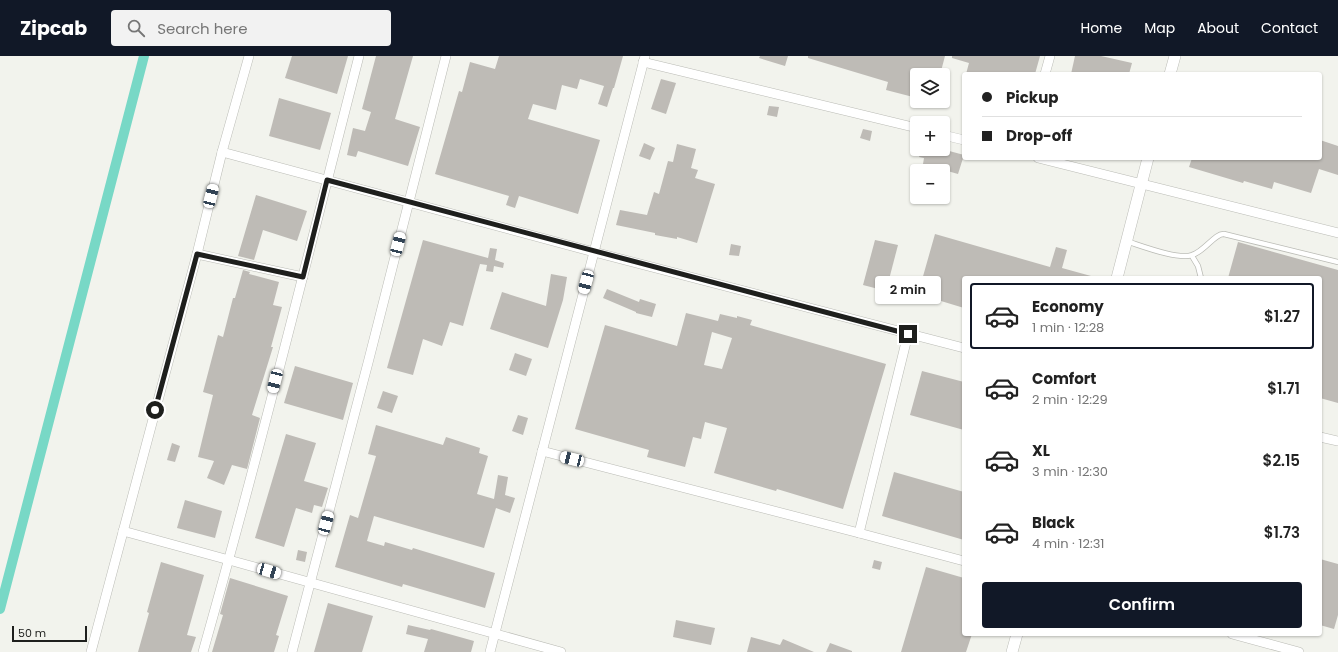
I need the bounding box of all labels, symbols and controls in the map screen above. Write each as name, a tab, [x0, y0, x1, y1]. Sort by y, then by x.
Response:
search box	[111, 10, 391, 46]
text: Zipcab	[20, 15, 87, 42]
icon: search	[125, 17, 147, 39]
text: Search here	[157, 18, 248, 39]
text: Home	[1080, 18, 1122, 38]
text: Map	[1144, 18, 1175, 38]
text: About	[1197, 18, 1239, 38]
text: Contact	[1261, 18, 1318, 38]
map controls	[910, 68, 950, 204]
button: layers	[910, 68, 950, 108]
text: Pickup	[1006, 87, 1058, 108]
button: +	[910, 116, 950, 156]
text: Drop-off	[1006, 125, 1072, 146]
button: −	[910, 164, 950, 204]
car	[202, 183, 220, 209]
car	[389, 231, 407, 257]
car	[577, 269, 595, 295]
callout: 2 min	[875, 276, 941, 304]
text: 2 min	[890, 280, 926, 299]
text: Economy	[1032, 296, 1104, 317]
icon: car	[984, 298, 1020, 334]
text: $1.27	[1264, 306, 1300, 327]
text: 1 min · 12:28	[1032, 318, 1104, 337]
route end	[899, 325, 917, 343]
car	[266, 368, 284, 394]
text: Comfort	[1032, 368, 1096, 389]
icon: car	[984, 370, 1020, 406]
text: $1.71	[1267, 378, 1300, 399]
text: 2 min · 12:29	[1032, 390, 1108, 409]
route start	[146, 401, 164, 419]
text: XL	[1032, 440, 1050, 461]
icon: car	[984, 442, 1020, 478]
car	[559, 450, 585, 468]
text: $2.15	[1263, 450, 1300, 471]
text: 3 min · 12:30	[1032, 462, 1108, 481]
car	[317, 510, 335, 536]
text: Black	[1032, 512, 1075, 533]
icon: car	[984, 514, 1020, 550]
text: $1.73	[1264, 522, 1300, 543]
text: 4 min · 12:31	[1032, 534, 1104, 553]
car	[256, 562, 282, 580]
button: Confirm	[982, 582, 1302, 628]
scale bar	[12, 624, 87, 643]
text: 50 m	[18, 625, 46, 641]

